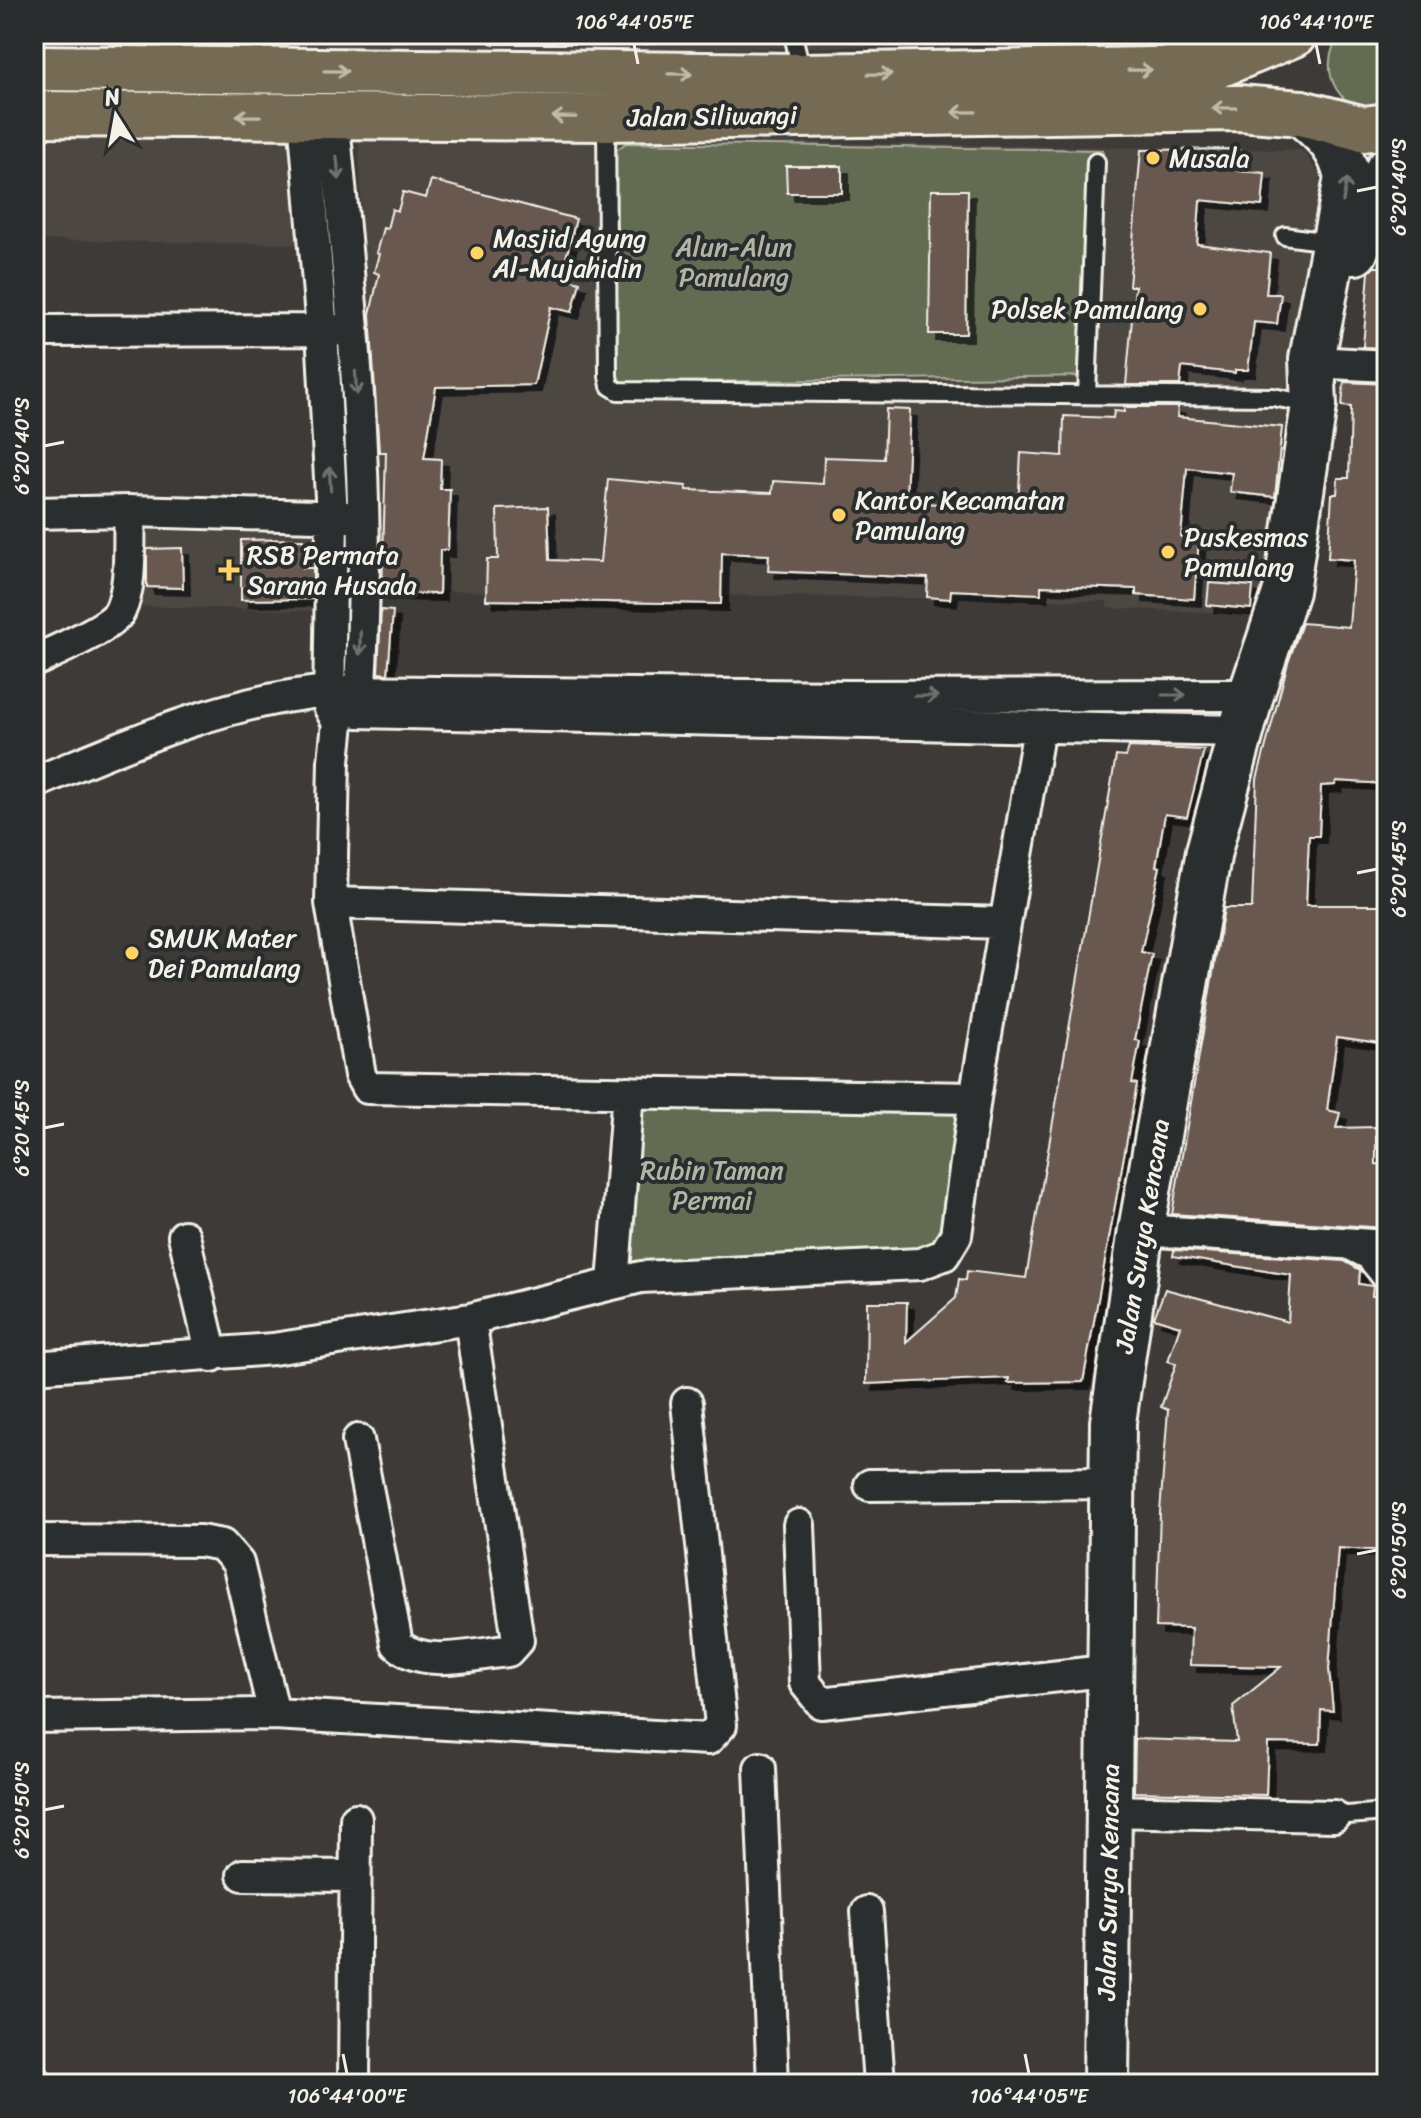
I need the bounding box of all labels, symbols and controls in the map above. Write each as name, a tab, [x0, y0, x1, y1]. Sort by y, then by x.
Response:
text: 106°44'05"E	[575, 5, 695, 40]
text: 106°44'10"E	[1259, 5, 1375, 40]
one-way arrow	[1126, 62, 1153, 78]
one-way arrow	[322, 63, 349, 79]
one-way arrow	[666, 67, 693, 82]
one-way arrow	[866, 67, 893, 82]
north arrow	[76, 76, 156, 156]
text: N	[100, 76, 124, 118]
street label: Jalan Siliwangi	[626, 92, 798, 140]
one-way arrow	[1211, 101, 1238, 116]
one-way arrow	[951, 105, 978, 120]
one-way arrow	[235, 108, 262, 124]
one-way arrow	[551, 109, 578, 125]
place label: Musala	[1169, 135, 1250, 181]
text: 6°20'40"S	[1382, 138, 1417, 236]
marker: Musala	[1144, 149, 1162, 167]
one-way arrow	[331, 154, 346, 181]
one-way arrow	[1338, 178, 1353, 203]
place label: Masjid Agung Al-Mujahidin	[492, 215, 647, 291]
park label: Alun-Alun Pamulang	[675, 224, 792, 300]
marker: Masjid Agung Al-Mujahidin	[468, 244, 486, 262]
place label: Polsek Pamulang	[991, 286, 1184, 332]
marker: Polsek Pamulang	[1191, 300, 1209, 318]
one-way arrow	[348, 369, 363, 396]
text: 6°20'40"S	[5, 397, 40, 495]
one-way arrow	[322, 466, 337, 493]
place label: Kantor Kecamatan Pamulang	[855, 477, 1065, 553]
marker: Kantor Kecamatan Pamulang	[830, 506, 848, 524]
place label: Puskesmas Pamulang	[1184, 514, 1309, 590]
place label: RSB Permata Sarana Husada	[247, 532, 417, 608]
marker: Puskesmas Pamulang	[1159, 543, 1177, 561]
marker: RSB Permata Sarana Husada	[218, 559, 240, 581]
one-way arrow	[353, 629, 368, 656]
one-way arrow	[1160, 687, 1187, 703]
one-way arrow	[912, 688, 939, 704]
text: 6°20'45"S	[1382, 820, 1417, 918]
place label: SMUK Mater Dei Pamulang	[148, 915, 301, 991]
marker: SMUK Mater Dei Pamulang	[123, 944, 141, 962]
text: 6°20'45"S	[5, 1079, 40, 1177]
street label: Jalan Surya Kencana	[1101, 1115, 1183, 1358]
park label: Rubin Taman Permai	[640, 1147, 784, 1223]
text: 6°20'50"S	[1382, 1501, 1417, 1599]
text: 6°20'50"S	[5, 1761, 40, 1859]
street label: Jalan Surya Kencana	[1083, 1763, 1133, 2002]
text: 106°44'00"E	[288, 2079, 408, 2114]
text: 106°44'05"E	[970, 2079, 1090, 2114]

